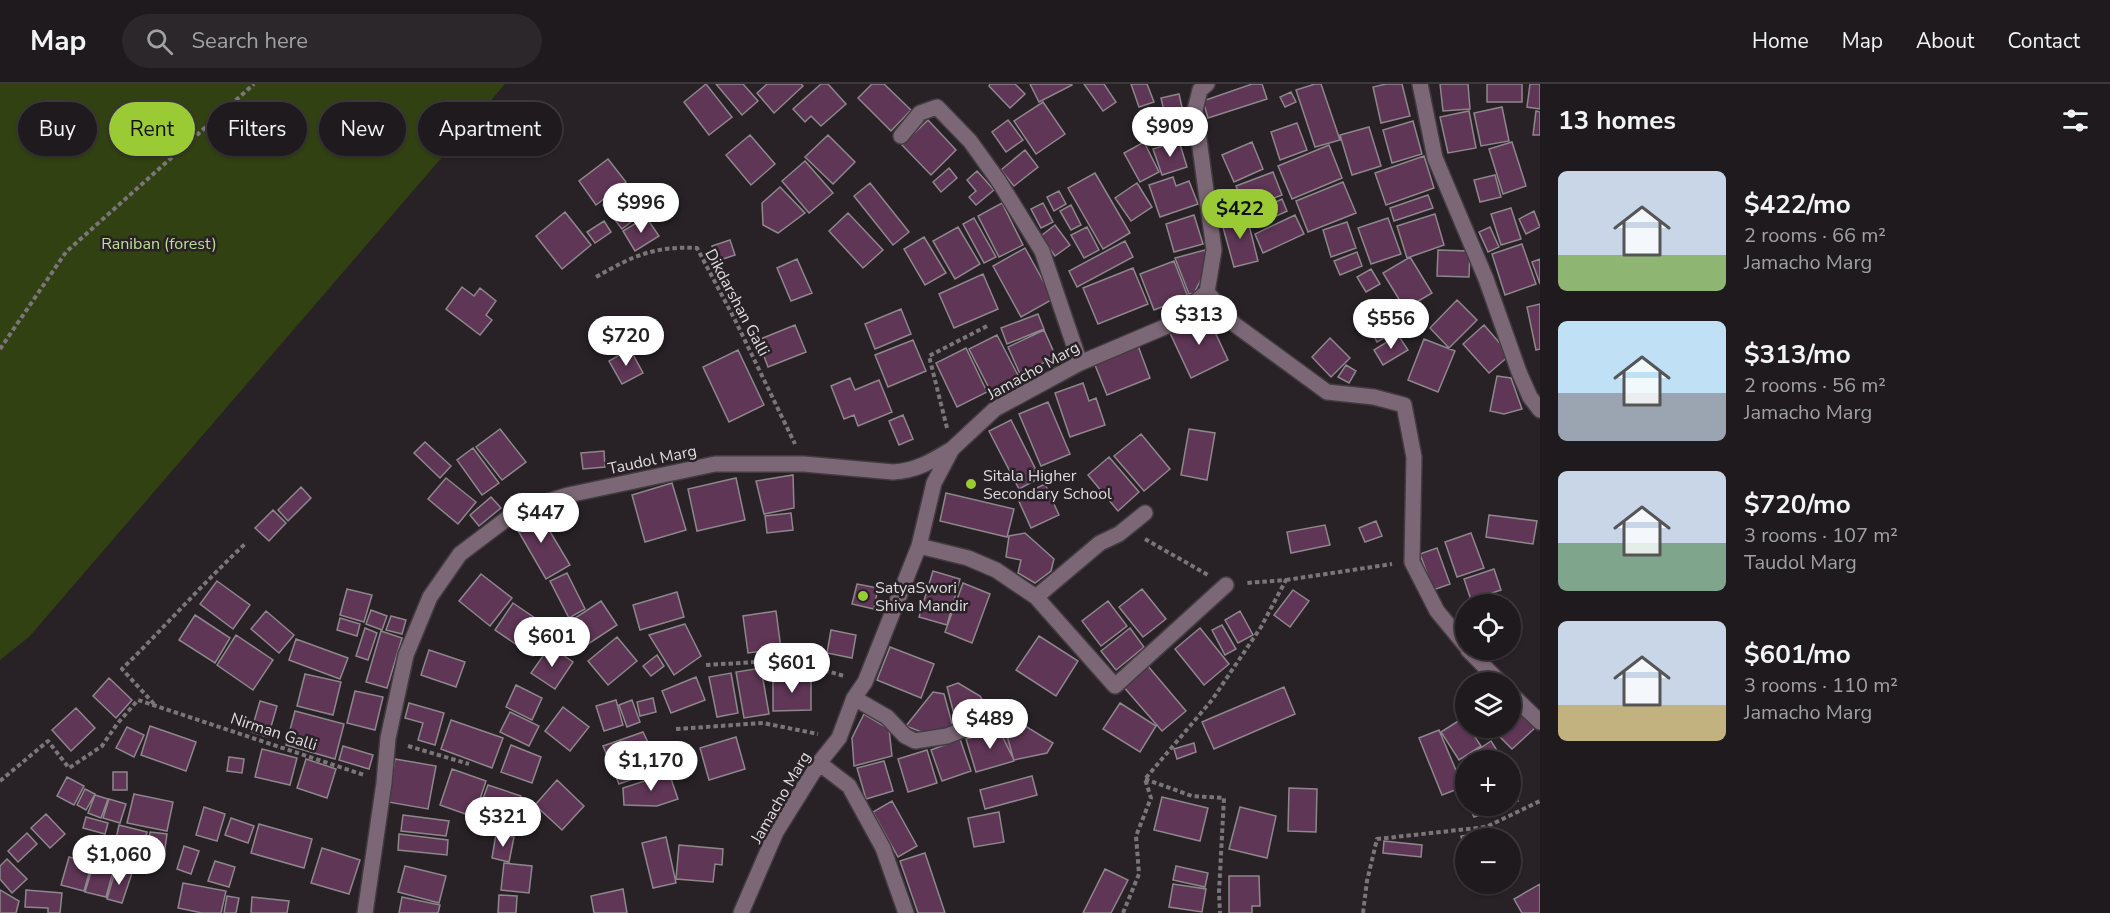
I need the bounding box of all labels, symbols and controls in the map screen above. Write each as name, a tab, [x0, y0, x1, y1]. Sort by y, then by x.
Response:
search box	[122, 14, 542, 68]
text: Map	[30, 22, 86, 60]
icon: search	[143, 25, 176, 58]
text: Search here	[191, 26, 308, 56]
text: Home	[1752, 27, 1809, 55]
text: Map	[1842, 27, 1883, 55]
text: About	[1916, 27, 1974, 55]
text: Contact	[2007, 27, 2080, 55]
chip: Buy	[18, 102, 97, 156]
chip: Rent	[109, 102, 195, 156]
chip: Filters	[207, 102, 307, 156]
chip: New	[319, 102, 406, 156]
chip: Apartment	[418, 102, 562, 156]
text: 13 homes	[1558, 103, 1676, 138]
icon: filters	[2059, 104, 2092, 137]
pin: $909	[1134, 107, 1206, 158]
text: $909	[1146, 113, 1194, 140]
pin: $996	[605, 183, 677, 234]
text: $422/mo	[1744, 187, 1851, 222]
text: $996	[617, 189, 665, 216]
pin: $422	[1204, 189, 1276, 240]
text: $422	[1216, 195, 1264, 222]
icon: home	[1606, 195, 1678, 267]
text: 2 rooms · 66 m²	[1744, 222, 1886, 249]
park label: Raniban (forest)	[101, 233, 217, 255]
street label: Dikdarshan Galli	[700, 245, 775, 360]
text: Jamacho Marg	[1744, 249, 1872, 276]
pin: $313	[1163, 295, 1235, 346]
pin: $556	[1355, 299, 1427, 350]
text: $313	[1175, 301, 1223, 328]
text: $556	[1367, 305, 1415, 332]
pin: $720	[590, 316, 662, 367]
text: $720	[602, 322, 650, 349]
street label: Jamacho Marg	[982, 336, 1084, 406]
text: $313/mo	[1744, 337, 1851, 372]
icon: home	[1606, 345, 1678, 417]
text: 2 rooms · 56 m²	[1744, 372, 1886, 399]
text: Jamacho Marg	[1744, 399, 1872, 426]
street label: Taudol Marg	[606, 440, 699, 480]
place label: Sitala Higher Secondary School	[983, 465, 1112, 505]
marker: Sitala Higher Secondary School	[964, 477, 978, 491]
text: $720/mo	[1744, 487, 1851, 522]
pin: $447	[505, 493, 577, 544]
icon: home	[1606, 495, 1678, 567]
text: $447	[517, 499, 565, 526]
text: 3 rooms · 107 m²	[1744, 522, 1898, 549]
text: Taudol Marg	[1744, 549, 1857, 576]
place label: SatyaSwori Shiva Mandir	[875, 577, 969, 617]
marker: SatyaSwori Shiva Mandir	[856, 589, 870, 603]
map controls	[1455, 594, 1521, 894]
button: locate	[1455, 594, 1521, 660]
pin: $601	[516, 617, 588, 668]
text: $601	[528, 623, 576, 650]
text: $601/mo	[1744, 637, 1851, 672]
pin: $601	[756, 643, 828, 694]
icon: home	[1606, 645, 1678, 717]
text: $601	[768, 649, 816, 676]
button: layers	[1455, 672, 1521, 738]
text: 3 rooms · 110 m²	[1744, 672, 1898, 699]
pin: $489	[954, 699, 1026, 750]
text: Jamacho Marg	[1744, 699, 1872, 726]
text: $489	[966, 705, 1014, 732]
street label: Nirman Galli	[228, 708, 320, 756]
pin: $1,170	[602, 741, 700, 792]
text: $1,170	[619, 747, 683, 774]
street label: Jamacho Marg	[745, 748, 816, 848]
button: +	[1455, 750, 1521, 816]
pin: $321	[467, 797, 539, 848]
text: $321	[479, 803, 527, 830]
button: −	[1455, 828, 1521, 894]
pin: $1,060	[70, 835, 168, 886]
text: $1,060	[87, 841, 151, 868]

